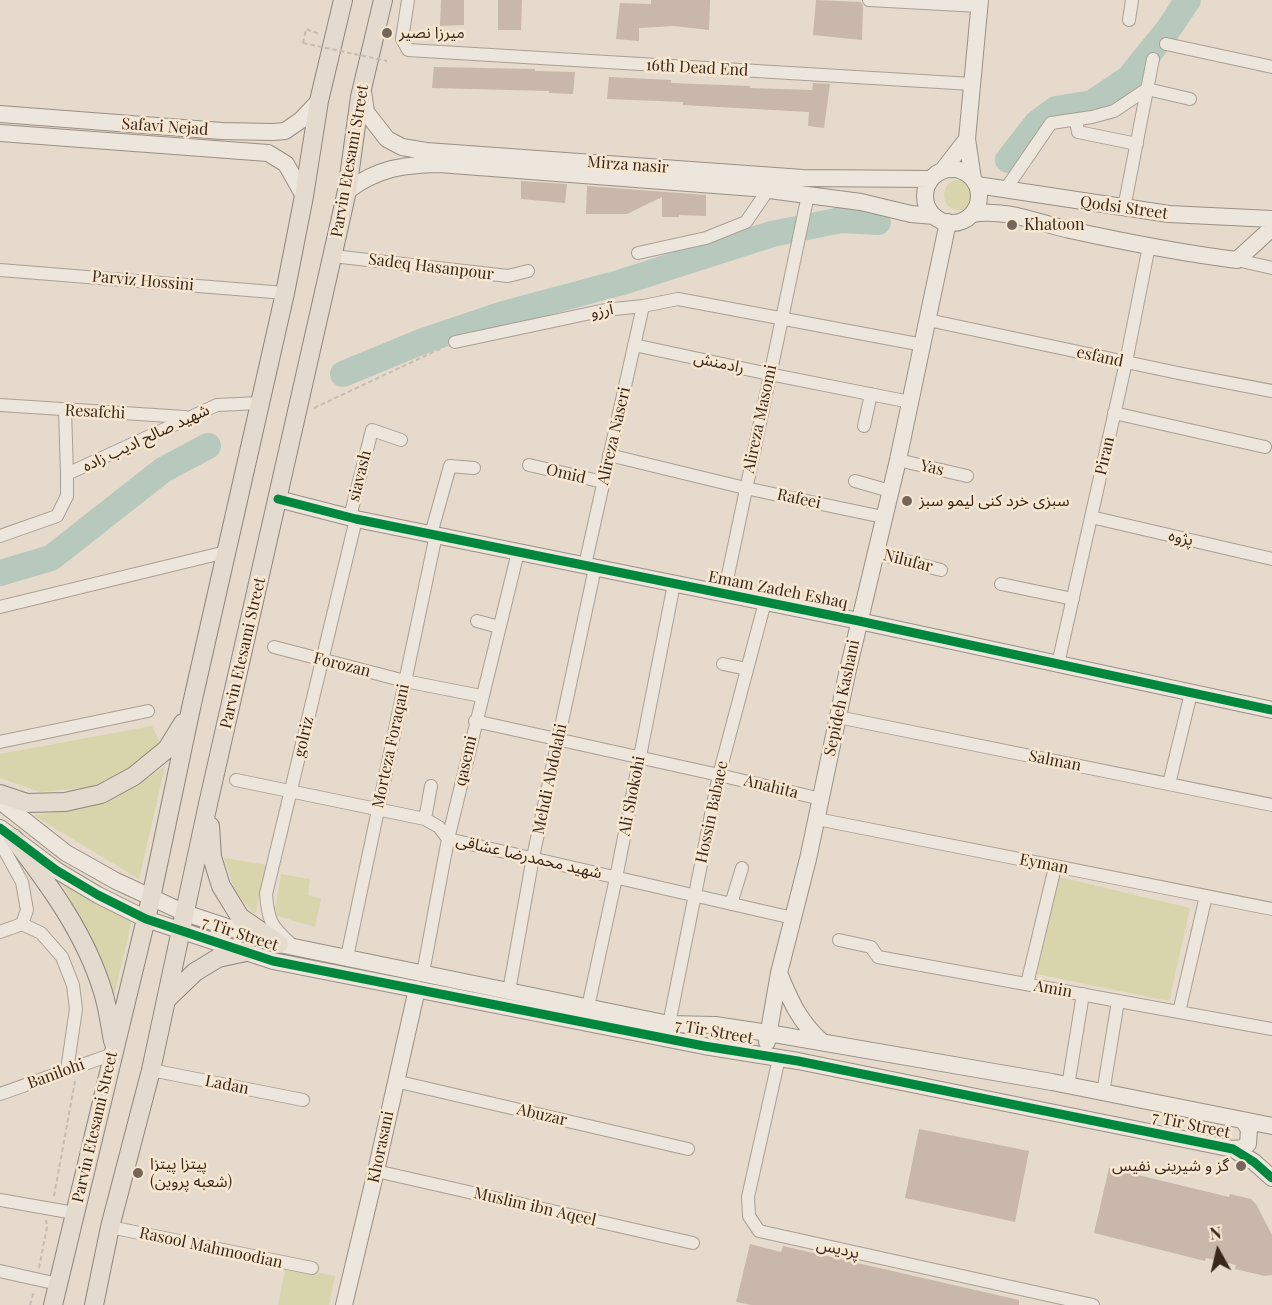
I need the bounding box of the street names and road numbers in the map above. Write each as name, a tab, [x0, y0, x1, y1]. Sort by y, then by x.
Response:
street label: 16th Dead End	[645, 56, 749, 80]
street label: Parvin Etesami Street	[327, 83, 373, 239]
street label: Safavi Nejad	[121, 114, 209, 140]
street label: Mirza nasir	[587, 153, 669, 177]
street label: Qodsi Street	[1079, 192, 1169, 224]
street label: Sadeq Hasanpour	[367, 250, 495, 284]
street label: Parviz Hossini	[91, 267, 195, 295]
street label: آرزو	[589, 300, 615, 322]
street label: esfand	[1075, 343, 1125, 371]
street label: رادمنش	[692, 348, 746, 378]
street label: Alireza Masomi	[739, 363, 781, 475]
street label: Alireza Naseri	[593, 385, 635, 487]
street label: شهید صالح ادیب زاده	[79, 400, 213, 476]
street label: Resafchi	[64, 401, 126, 423]
street label: Piran	[1091, 435, 1119, 477]
street label: siavash	[344, 448, 376, 504]
street label: Yas	[918, 456, 946, 480]
street label: Omid	[544, 460, 588, 488]
street label: Rafeei	[775, 485, 823, 513]
street label: پژوه	[1167, 526, 1195, 550]
street label: Nilufar	[881, 546, 935, 576]
street label: Emam Zadeh Eshaq	[707, 567, 849, 613]
street label: Parvin Etesami Street	[216, 575, 270, 731]
street label: Sepideh Kashani	[820, 638, 864, 758]
street label: Forozan	[311, 649, 373, 681]
street label: Morteza Foraqani	[368, 682, 414, 810]
street label: golriz	[290, 715, 318, 759]
street label: Mehdi Abdolahi	[529, 722, 571, 836]
street label: qasemi	[451, 734, 481, 788]
street label: Salman	[1027, 747, 1083, 775]
street label: Ali Shokohi	[615, 754, 649, 838]
street label: Hossin Babaee	[692, 759, 732, 865]
street label: Anahita	[742, 771, 800, 803]
street label: شهید محمدرضا عشاقی	[454, 831, 604, 883]
street label: Eyman	[1018, 850, 1070, 878]
street label: 7 Tir Street	[199, 913, 281, 955]
street label: Amin	[1032, 976, 1074, 1002]
street label: 7 Tir Street	[673, 1016, 755, 1048]
street label: Parvin Etesami Street	[68, 1049, 122, 1205]
street label: Banilohi	[25, 1055, 87, 1093]
street label: Ladan	[203, 1071, 251, 1099]
street label: Abuzar	[515, 1100, 569, 1130]
street label: 7 Tir Street	[1150, 1107, 1232, 1143]
street label: Khorasani	[364, 1109, 398, 1185]
street label: Muslim ibn Aqeel	[472, 1184, 598, 1230]
street label: Rasool Mahmoodian	[138, 1223, 284, 1273]
street label: پردیس	[815, 1235, 861, 1263]

